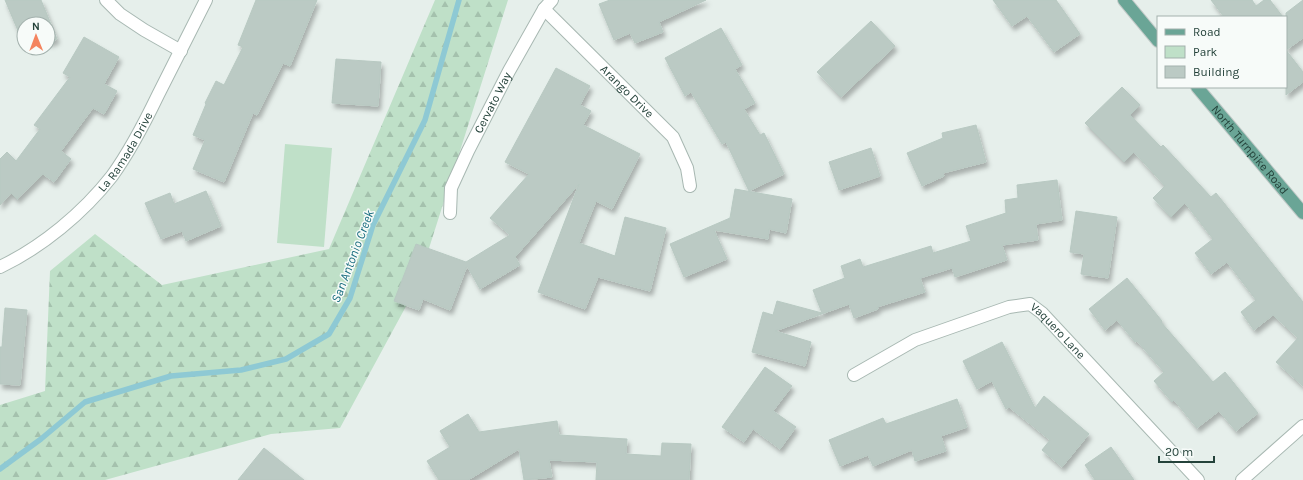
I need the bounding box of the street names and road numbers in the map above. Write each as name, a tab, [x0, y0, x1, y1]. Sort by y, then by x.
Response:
street label: Arango Drive	[598, 62, 657, 121]
street label: Cervato Way	[471, 69, 514, 136]
street label: North Turnpike Road	[1208, 102, 1291, 197]
street label: La Ramada Drive	[95, 110, 155, 195]
street label: Vaquero Lane	[1028, 300, 1088, 362]

